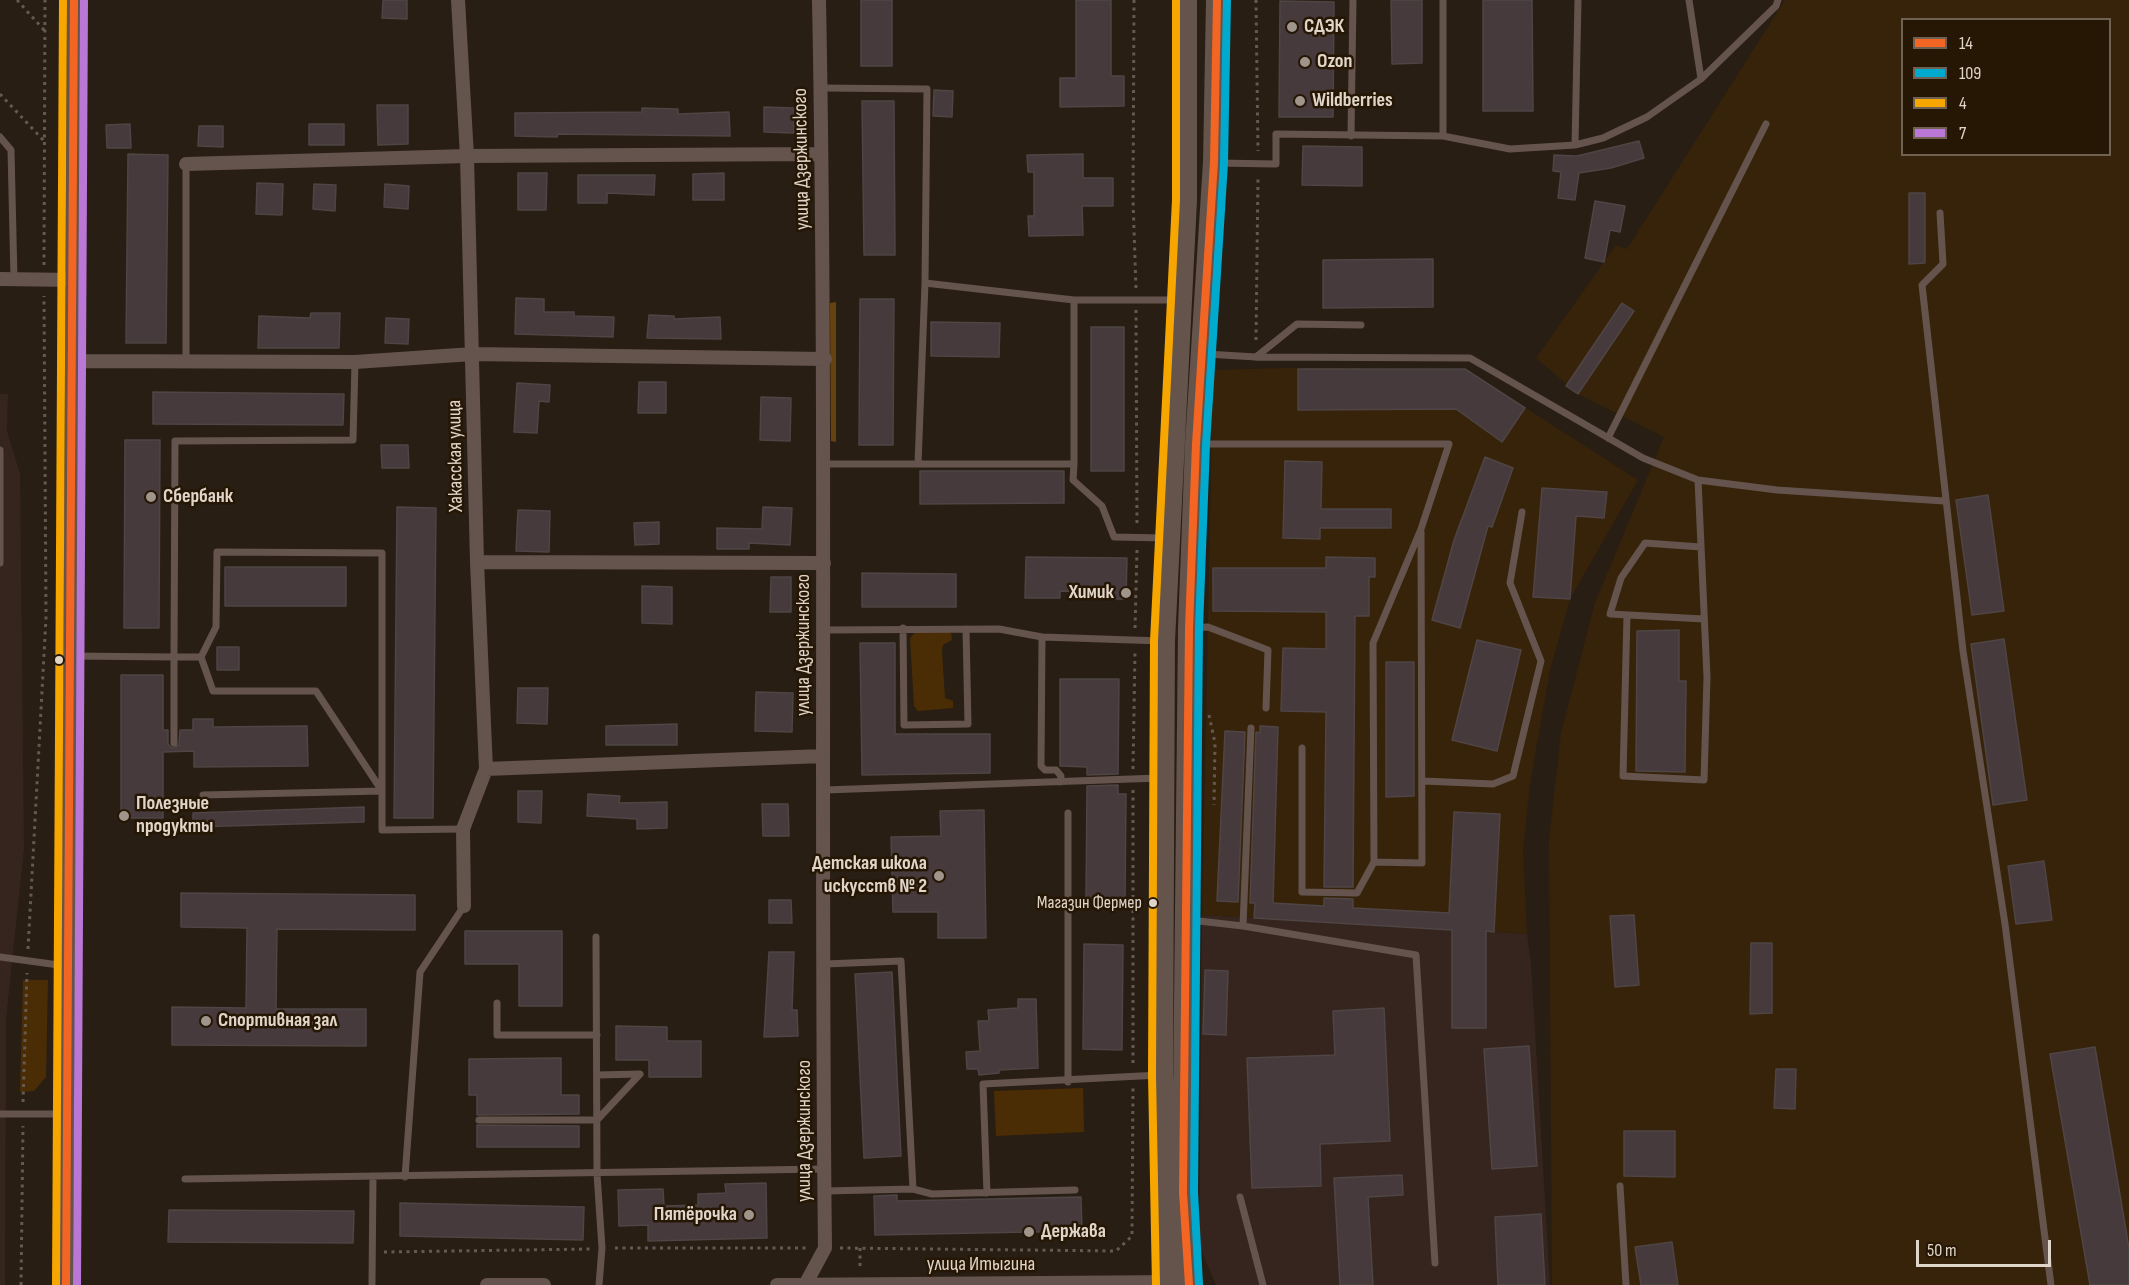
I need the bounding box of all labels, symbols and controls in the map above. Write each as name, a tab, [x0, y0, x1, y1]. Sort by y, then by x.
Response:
place label: СДЭК	[1304, 15, 1344, 39]
legend	[1901, 18, 2111, 156]
marker: СДЭК	[1285, 20, 1299, 34]
text: 14	[1959, 33, 1973, 54]
place label: Ozon	[1317, 50, 1352, 74]
marker: Ozon	[1298, 55, 1312, 69]
text: 109	[1959, 63, 1981, 84]
street label: улица Дзержинского	[789, 88, 815, 230]
place label: Wildberries	[1312, 89, 1393, 113]
text: 4	[1959, 93, 1967, 114]
marker: Wildberries	[1293, 94, 1307, 108]
text: 7	[1959, 123, 1966, 144]
street label: Хакасская улица	[443, 400, 469, 512]
place label: Сбербанк	[163, 485, 233, 509]
marker: Сбербанк	[144, 490, 158, 504]
street label: улица Дзержинского	[792, 574, 816, 716]
place label: Химик	[1069, 581, 1114, 605]
marker: Химик	[1119, 586, 1133, 600]
unlabelled marker	[53, 654, 65, 666]
place label: Полезные продукты	[136, 792, 213, 839]
marker: Полезные продукты	[117, 809, 131, 823]
place label: Детская школа искусств № 2	[812, 852, 927, 899]
marker: Детская школа искусств № 2	[932, 869, 946, 883]
place label: Магазин Фермер	[1037, 892, 1142, 914]
marker: Магазин Фермер	[1147, 897, 1159, 909]
place label: Спортивная зал	[218, 1009, 337, 1033]
marker: Спортивная зал	[199, 1014, 213, 1028]
street label: улица Дзержинского	[793, 1060, 817, 1202]
place label: Пятёрочка	[654, 1203, 737, 1227]
marker: Пятёрочка	[742, 1208, 756, 1222]
place label: Держава	[1041, 1220, 1106, 1244]
marker: Держава	[1022, 1225, 1036, 1239]
scale bar	[1919, 1228, 2054, 1266]
text: 50 m	[1927, 1240, 1957, 1261]
street label: улица Итыгина	[927, 1253, 1035, 1277]

